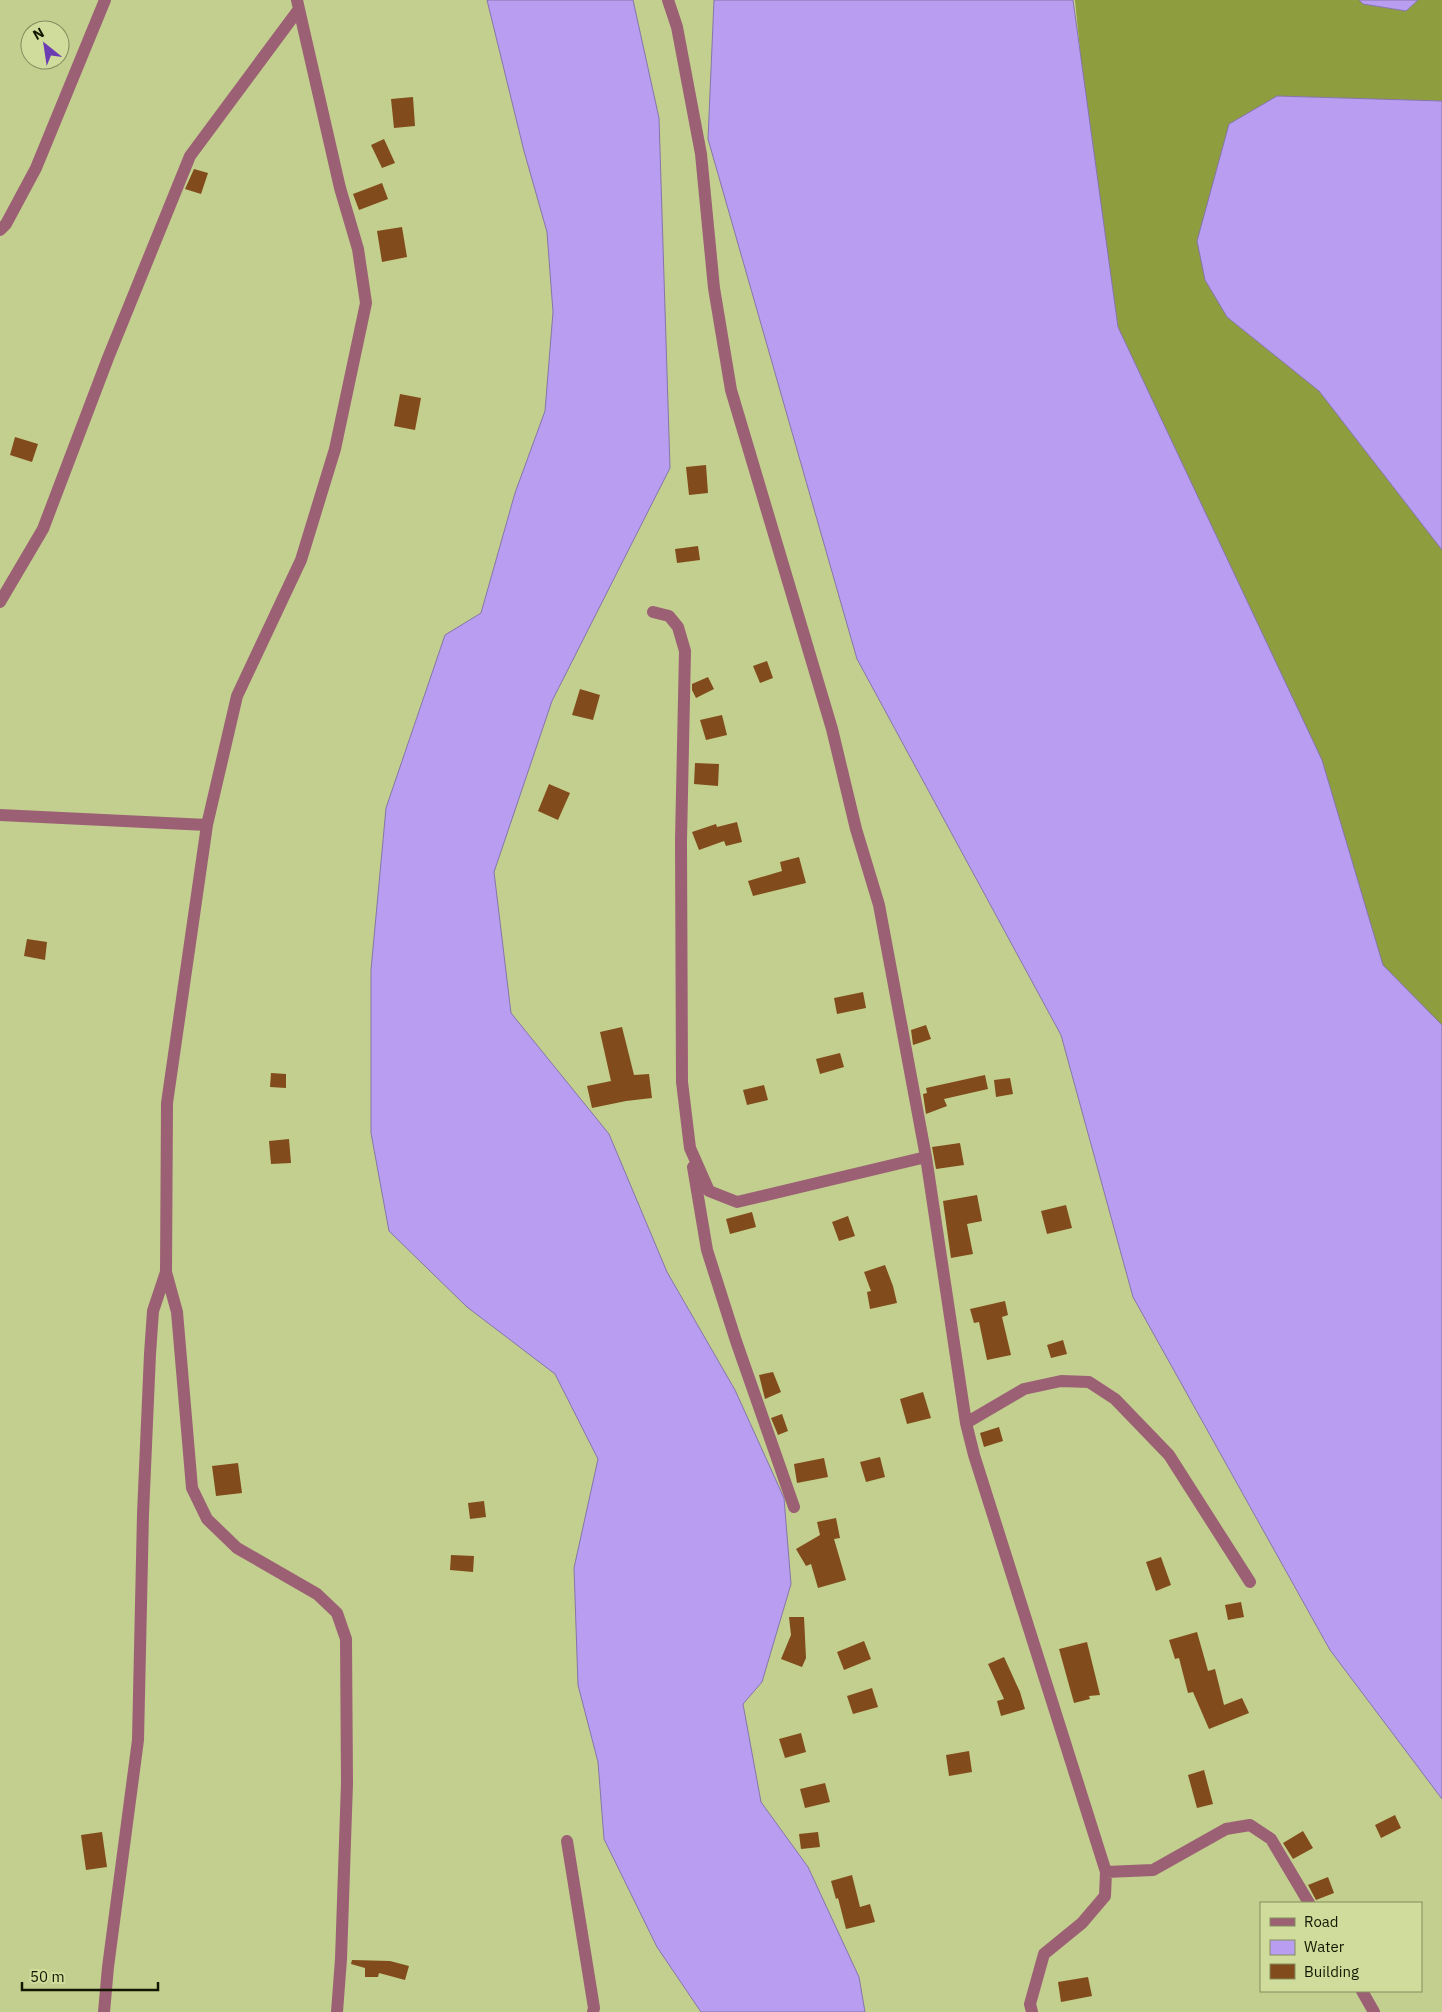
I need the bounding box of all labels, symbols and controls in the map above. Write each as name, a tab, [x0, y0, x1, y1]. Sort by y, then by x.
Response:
north arrow	[20, 20, 70, 70]
text: N	[30, 23, 47, 44]
legend	[1260, 1902, 1422, 1992]
text: Road	[1304, 1912, 1339, 1931]
text: Water	[1304, 1937, 1345, 1956]
scale bar	[22, 1960, 159, 1992]
text: Building	[1304, 1962, 1359, 1981]
text: 50 m	[30, 1967, 65, 1986]

